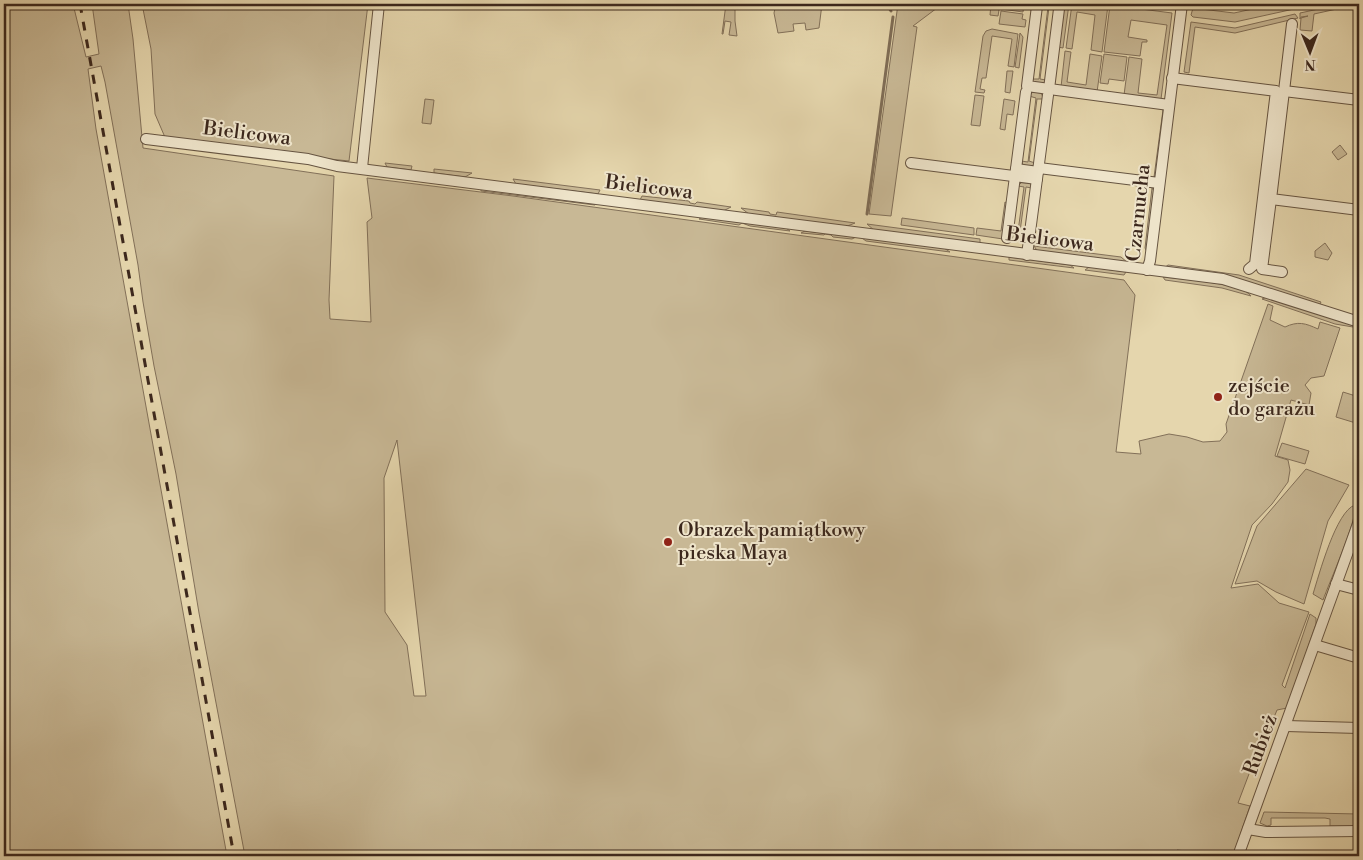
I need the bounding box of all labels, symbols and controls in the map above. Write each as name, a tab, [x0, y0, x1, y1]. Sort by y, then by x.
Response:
north arrow	[1286, 28, 1336, 78]
text: N	[1305, 55, 1316, 73]
street label: Bielicowa	[201, 116, 293, 152]
street label: Czarnucha	[1121, 162, 1157, 263]
street label: Bielicowa	[603, 170, 695, 206]
street label: Bielicowa	[1004, 222, 1096, 258]
place label: zejście do garażu	[1228, 374, 1315, 422]
marker: zejście do garażu	[1212, 391, 1224, 403]
place label: Obrazek pamiątkowy pieska Maya	[678, 518, 866, 566]
marker: Obrazek pamiątkowy pieska Maya	[662, 536, 674, 548]
street label: Rubież	[1238, 711, 1284, 779]

